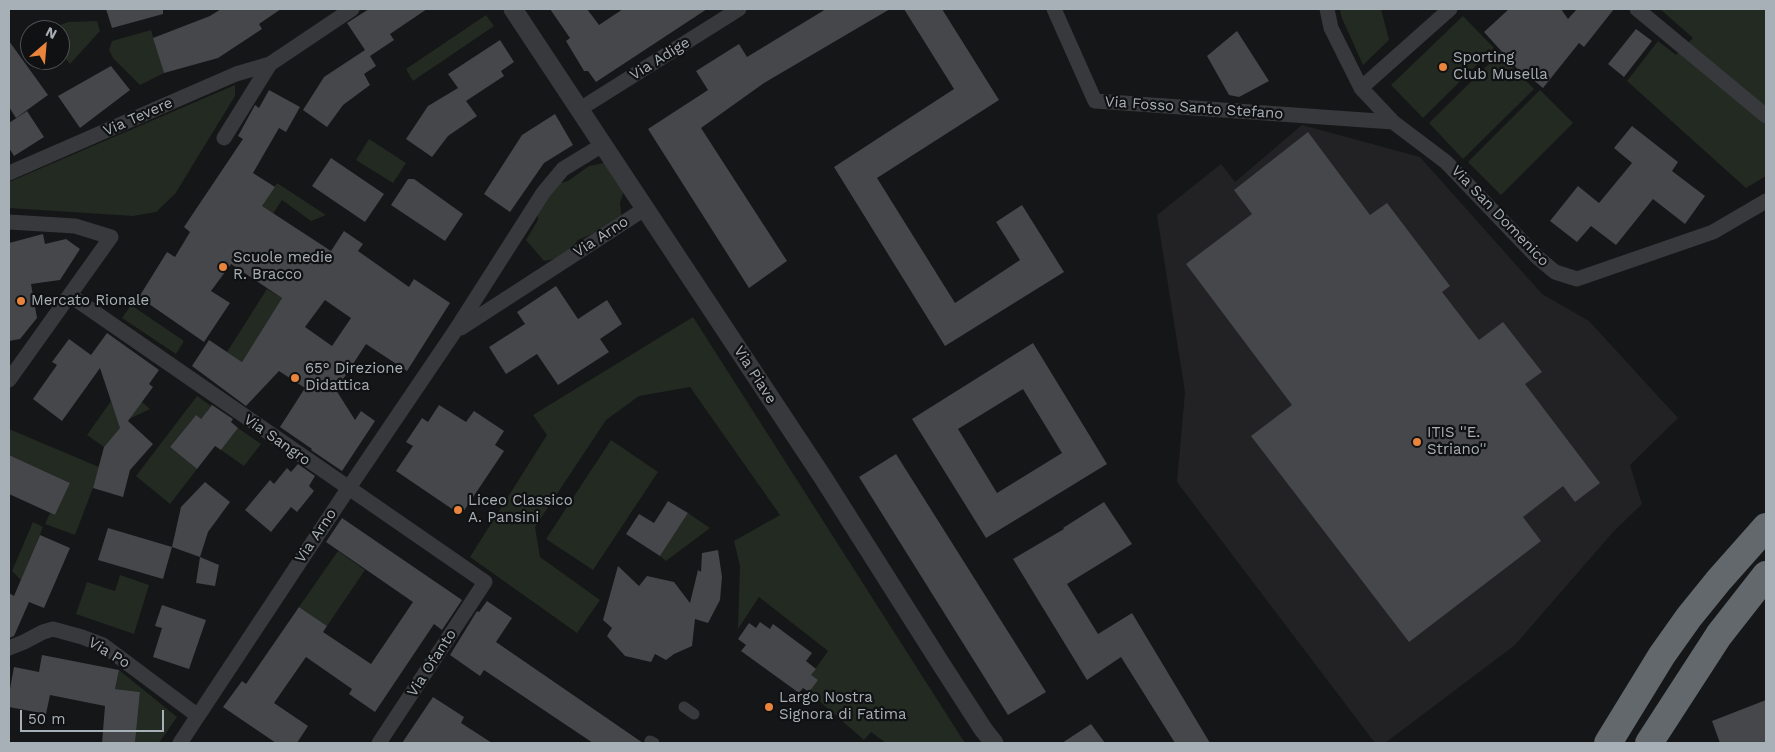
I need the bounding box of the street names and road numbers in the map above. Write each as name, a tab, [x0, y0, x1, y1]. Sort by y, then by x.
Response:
street label: Via Adige	[627, 34, 693, 84]
street label: Via Fosso Santo Stefano	[1104, 93, 1284, 123]
street label: Via Tevere	[100, 94, 176, 140]
street label: Via San Domenico	[1447, 162, 1553, 270]
street label: Via Arno	[570, 213, 632, 261]
street label: Via Piave	[730, 343, 780, 407]
street label: Via Sangro	[240, 410, 314, 470]
street label: Via Arno	[291, 505, 341, 567]
street label: Via Ofanto	[404, 626, 460, 700]
street label: Via Po	[85, 634, 133, 672]

